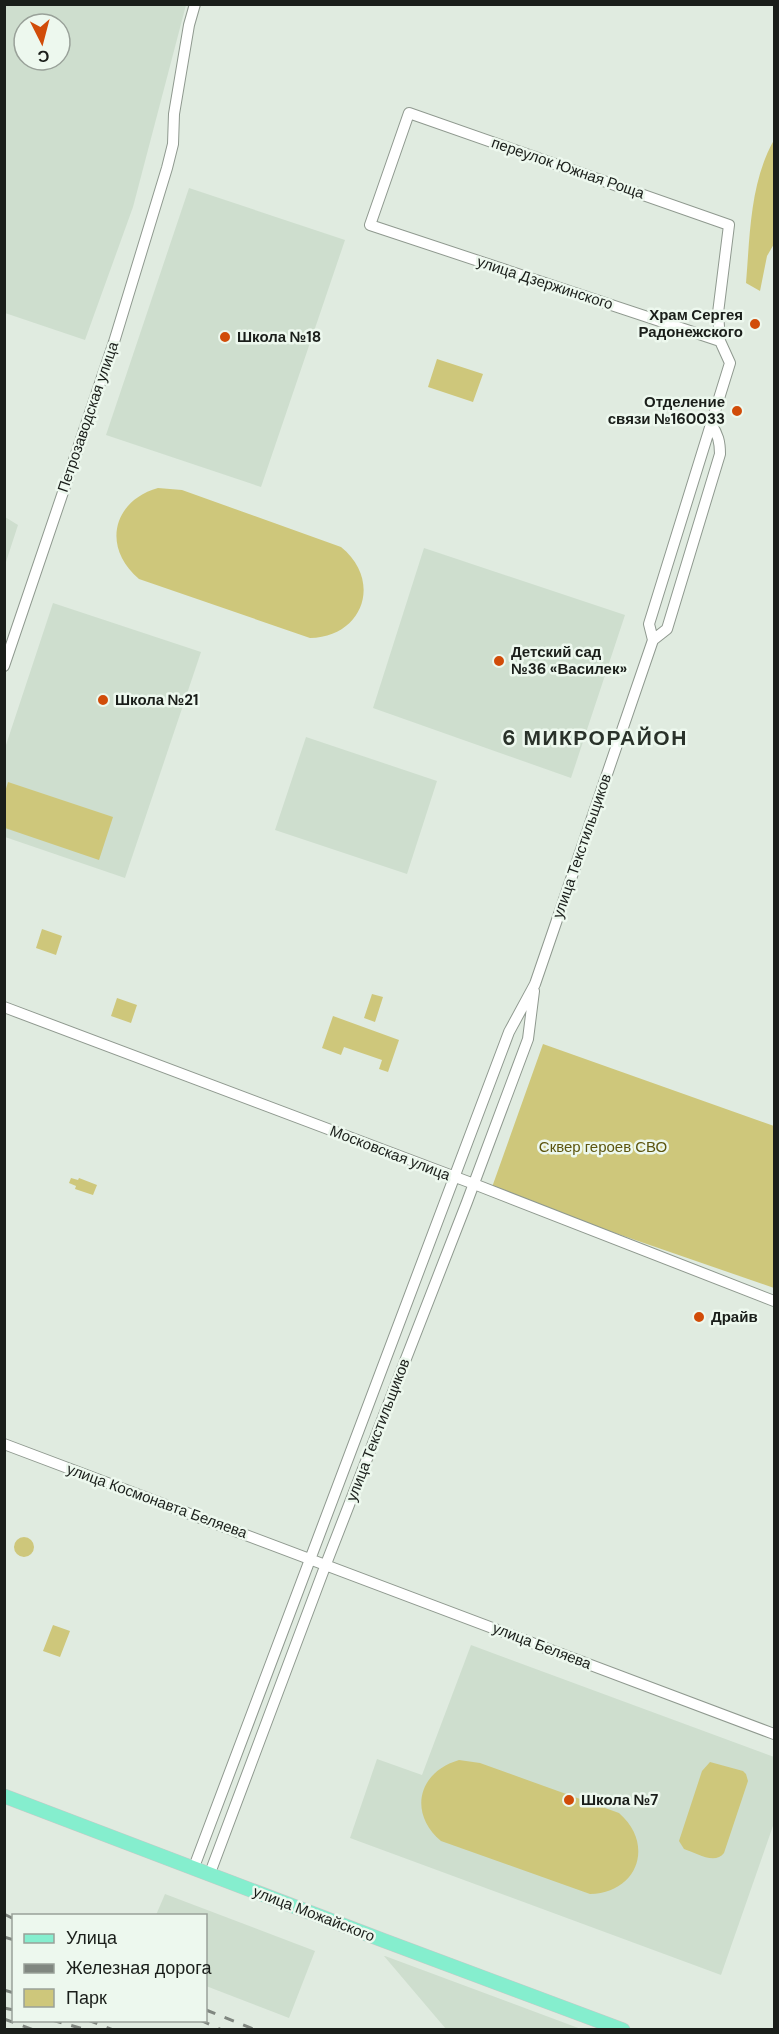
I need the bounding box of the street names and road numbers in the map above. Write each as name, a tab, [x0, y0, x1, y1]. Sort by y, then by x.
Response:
street label: переулок Южная Роща	[489, 132, 648, 204]
street label: улица Дзержинского	[474, 252, 616, 314]
street label: Петрозаводская улица	[53, 338, 123, 495]
street label: улица Текстильщиков	[548, 771, 616, 921]
street label: Московская улица	[327, 1121, 454, 1185]
street label: улица Текстильщиков	[341, 1356, 415, 1504]
street label: улица Космонавта Беляева	[64, 1459, 251, 1543]
street label: улица Беляева	[490, 1618, 595, 1674]
street label: улица Можайского	[250, 1882, 378, 1946]

